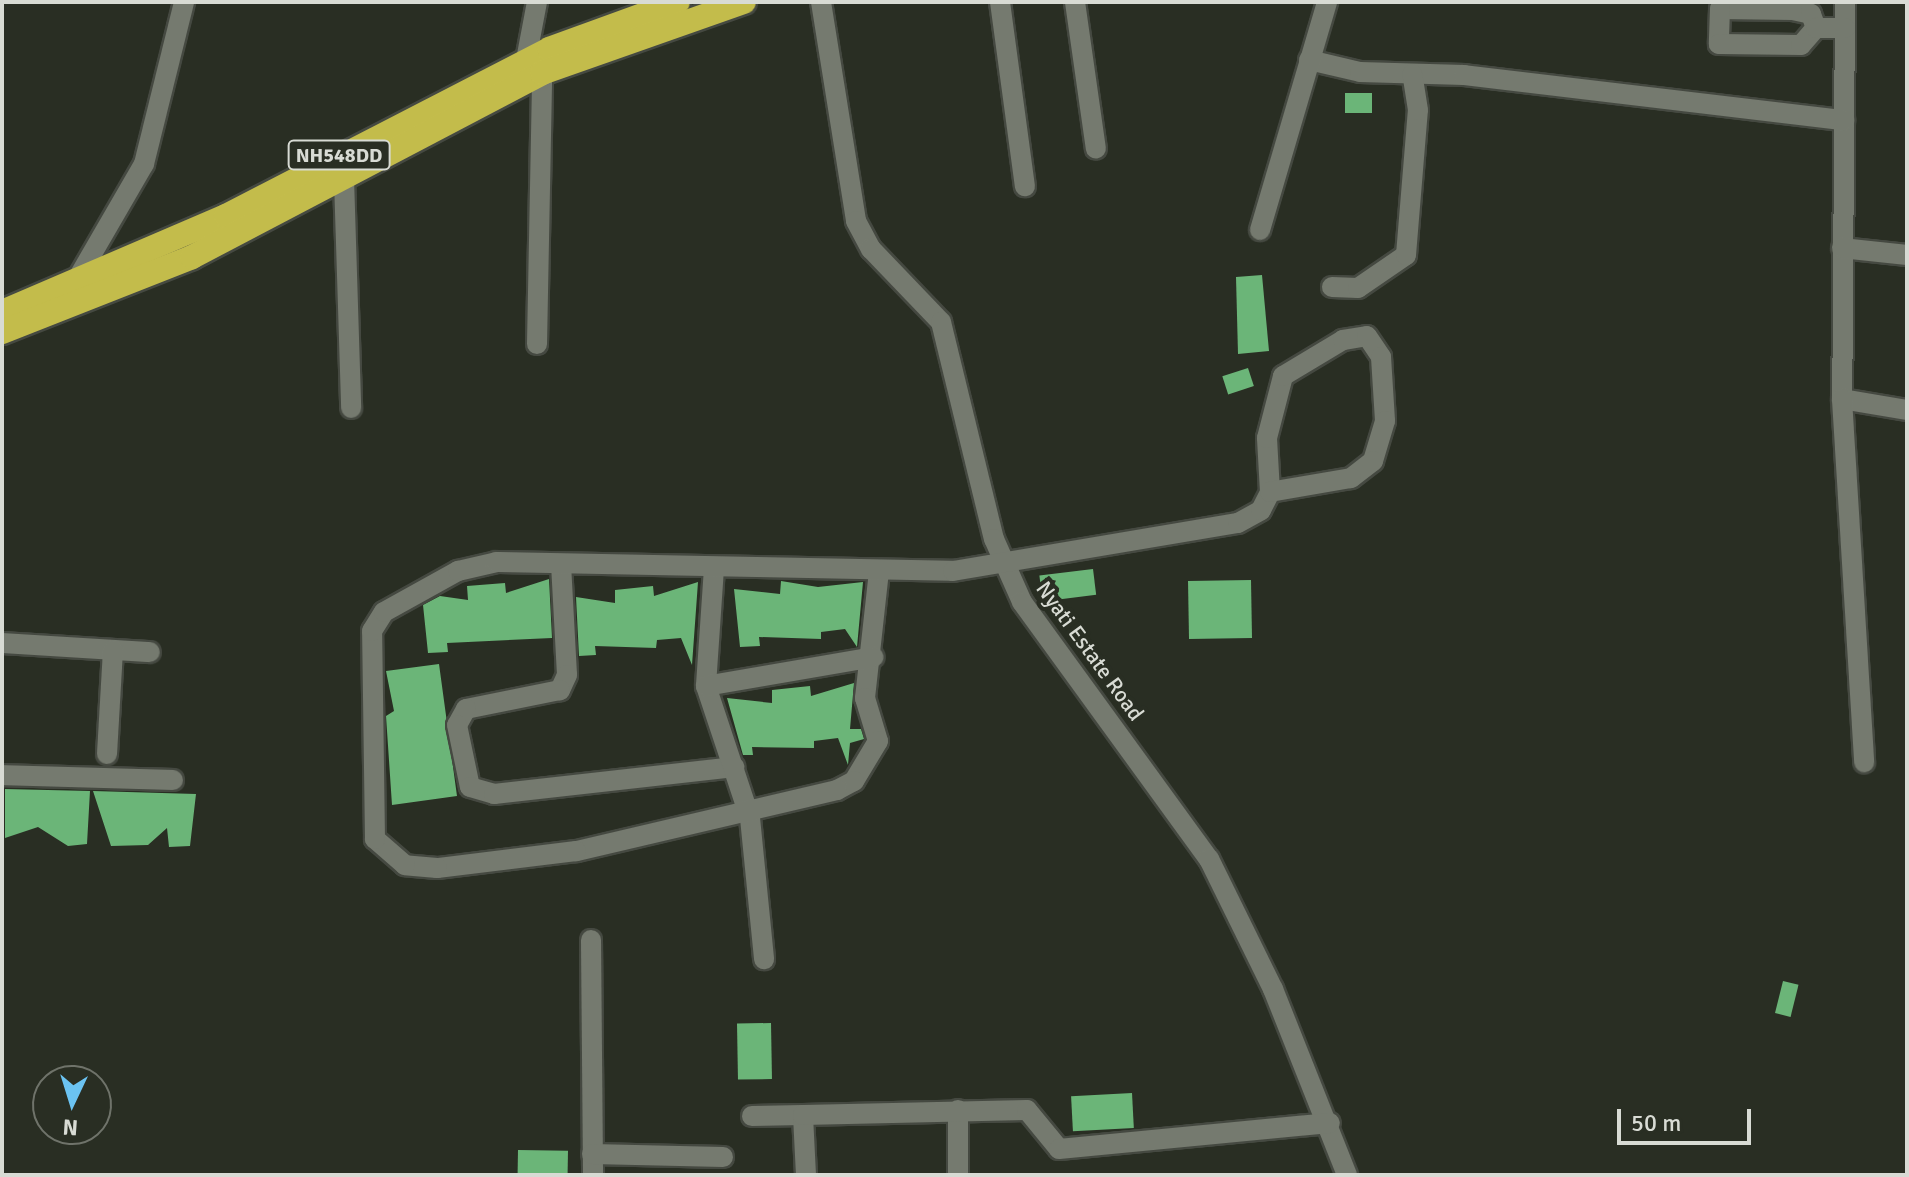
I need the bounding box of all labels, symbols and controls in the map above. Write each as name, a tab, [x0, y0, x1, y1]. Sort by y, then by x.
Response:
road number: NH548DD	[287, 139, 391, 171]
street label: Nyati Estate Road	[1031, 576, 1149, 726]
north arrow	[32, 1065, 112, 1145]
scale bar	[1621, 1093, 1755, 1143]
text: 50 m	[1631, 1108, 1681, 1138]
text: N	[62, 1113, 79, 1141]

